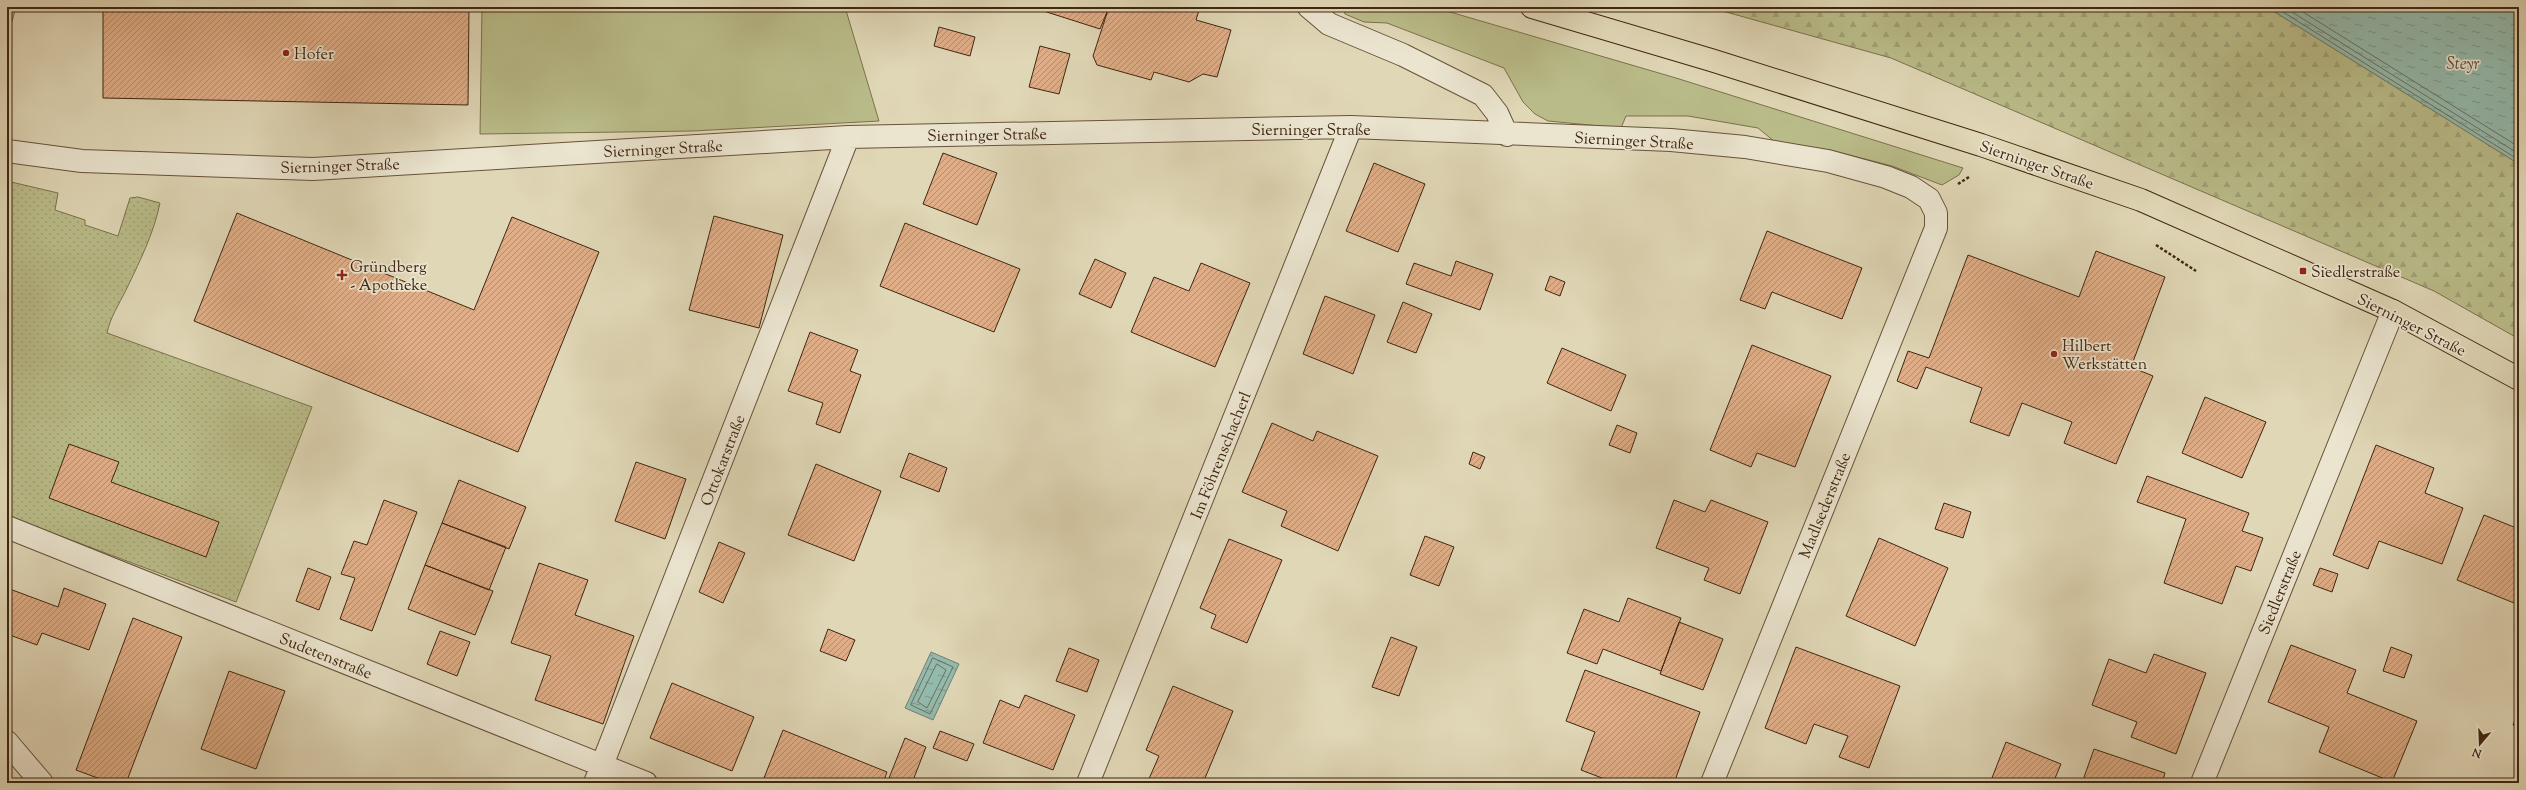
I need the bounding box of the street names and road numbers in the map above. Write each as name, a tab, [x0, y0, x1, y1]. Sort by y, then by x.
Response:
street label: Sierninger Straße	[1251, 120, 1371, 143]
street label: Sierninger Straße	[927, 124, 1047, 149]
street label: Sierninger Straße	[1574, 128, 1694, 157]
street label: Sierninger Straße	[603, 136, 723, 165]
street label: Sierninger Straße	[1976, 136, 2096, 197]
street label: Sierninger Straße	[280, 154, 400, 181]
street label: Sierninger Straße	[2352, 289, 2469, 364]
street label: Im Föhrenschacherl	[1186, 388, 1259, 523]
street label: Ottokarstraße	[696, 412, 752, 510]
street label: Madlsederstraße	[1795, 449, 1858, 562]
street label: Siedlerstraße	[2254, 547, 2309, 639]
street label: Sudetenstraße	[275, 628, 375, 686]

